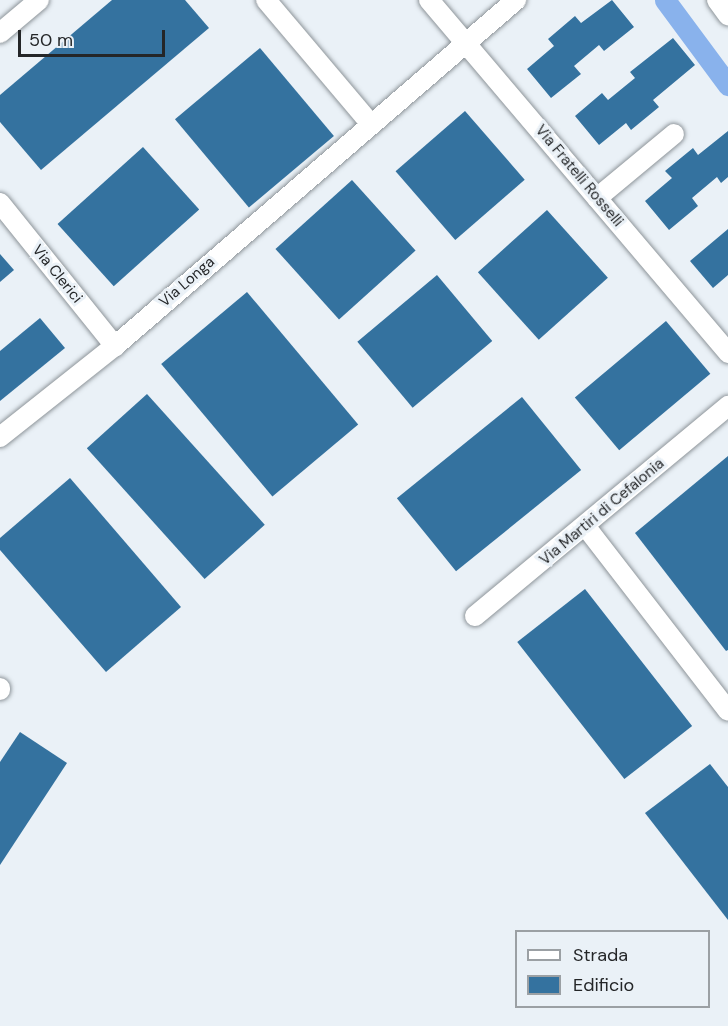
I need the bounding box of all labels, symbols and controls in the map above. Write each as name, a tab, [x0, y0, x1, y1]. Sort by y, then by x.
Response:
scale bar	[21, 18, 168, 56]
text: 50 m	[29, 28, 73, 52]
street label: Via Fratelli Rosselli	[531, 122, 627, 230]
street label: Via Clerici	[28, 241, 86, 307]
street label: Via Longa	[156, 253, 218, 311]
street label: Via Martiri di Cefalonia	[536, 455, 668, 569]
legend	[515, 930, 710, 1008]
text: Strada	[573, 943, 628, 967]
text: Edificio	[573, 973, 634, 997]

